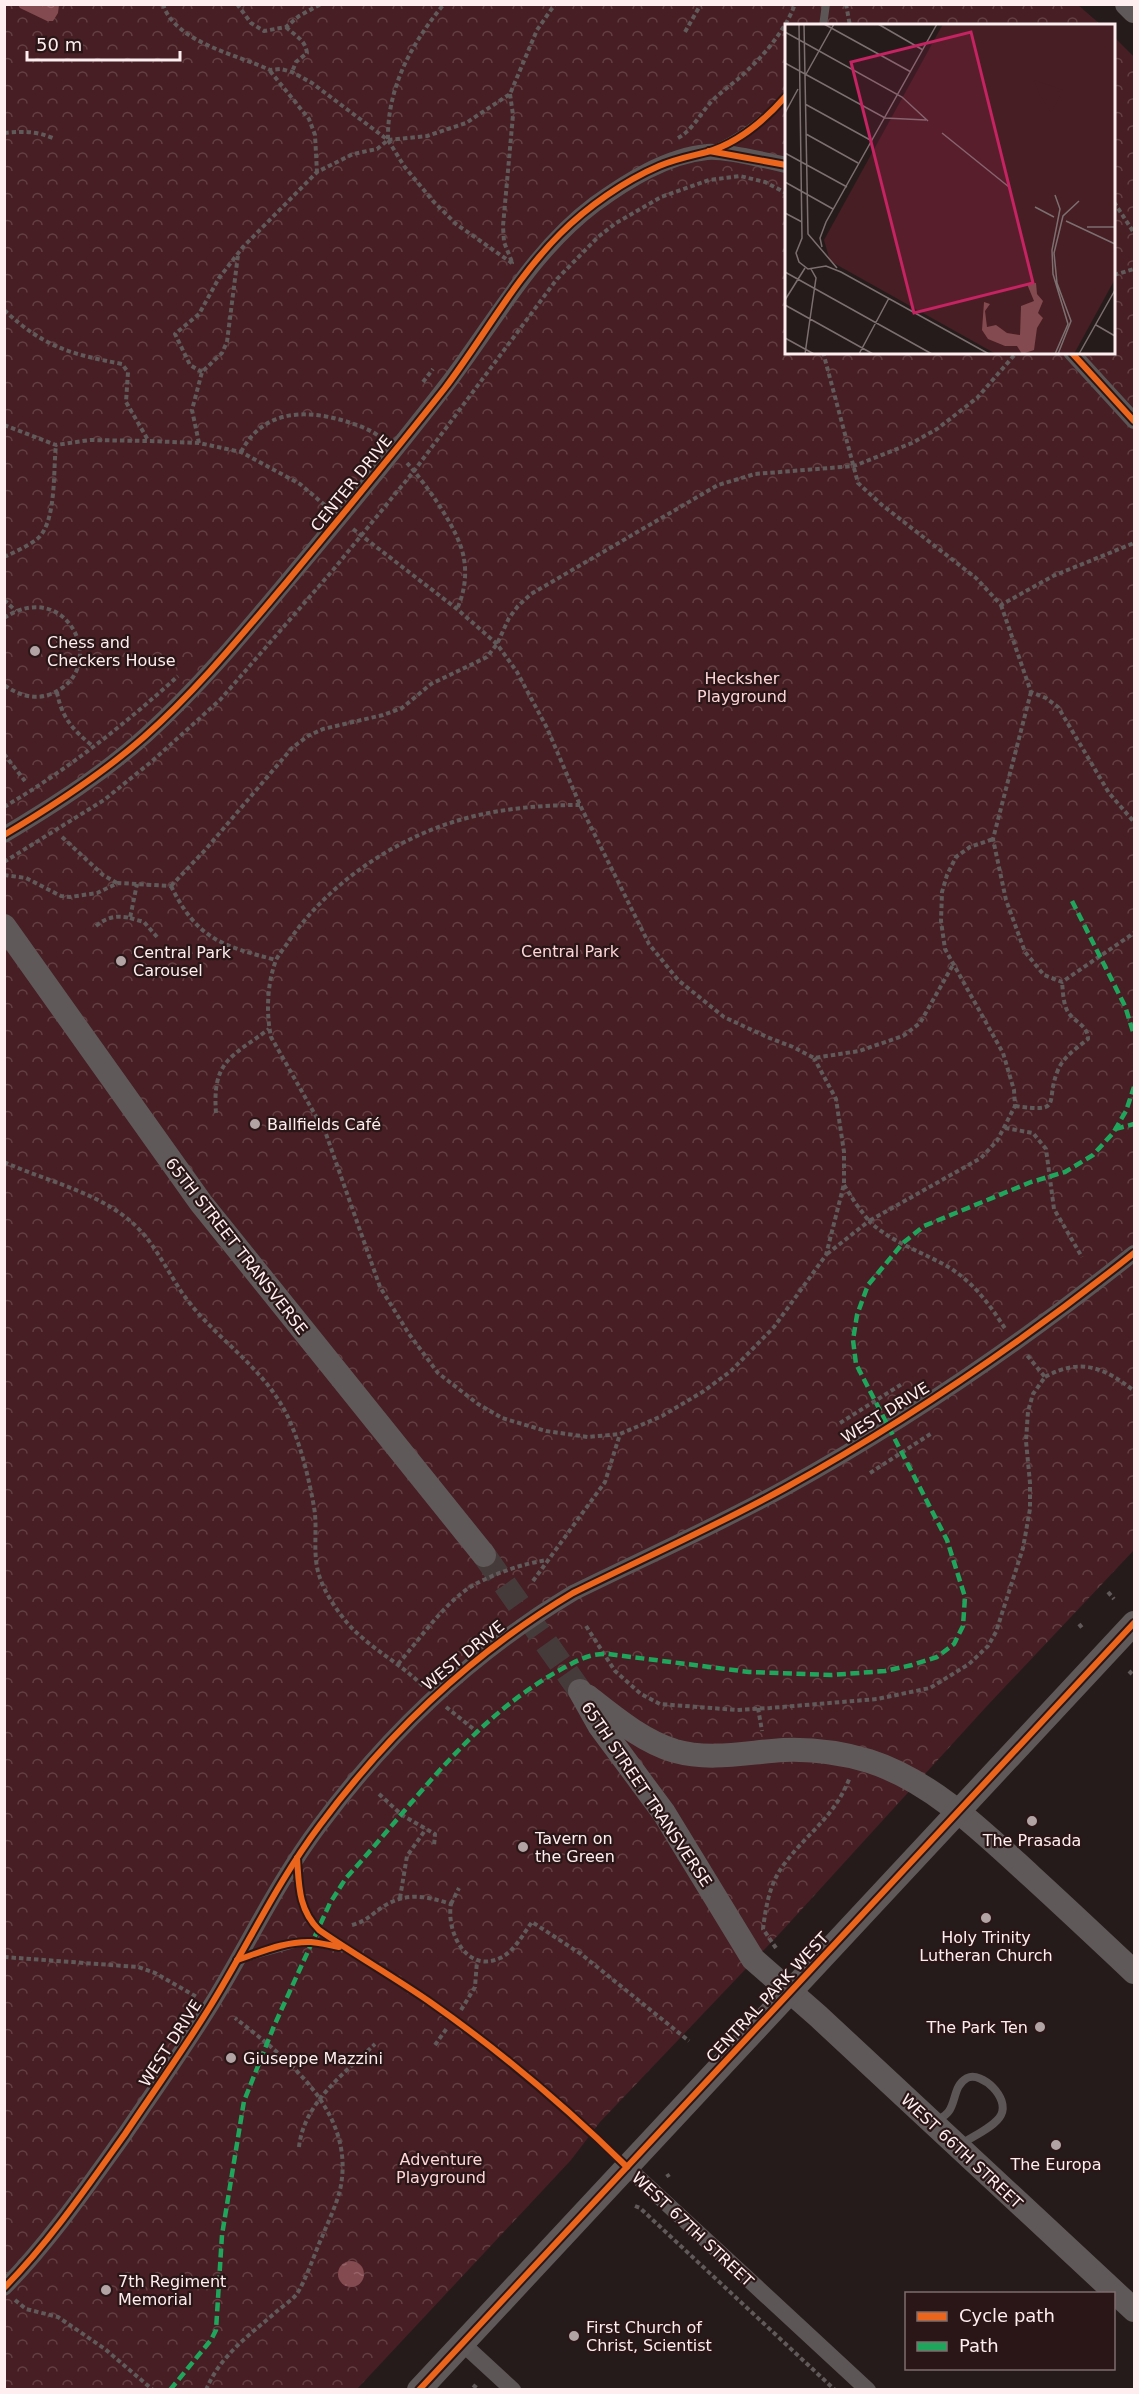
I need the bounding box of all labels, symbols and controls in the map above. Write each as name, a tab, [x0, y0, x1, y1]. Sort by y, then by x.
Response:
scale bar	[27, 24, 180, 62]
inset map	[785, 24, 1115, 354]
text: 50 m	[36, 34, 82, 55]
street label: CENTER DRIVE	[307, 431, 396, 535]
place label: Chess and Checkers House	[47, 633, 176, 670]
marker: Chess and Checkers House	[28, 644, 42, 658]
park label: Hecksher Playground	[697, 669, 787, 706]
park label: Central Park	[521, 942, 620, 961]
place label: Central Park Carousel	[133, 943, 232, 980]
marker: Central Park Carousel	[114, 954, 128, 968]
place label: Ballfields Café	[267, 1115, 381, 1134]
marker: Ballfields Café	[248, 1117, 262, 1131]
street label: 65TH STREET TRANSVERSE	[162, 1154, 312, 1338]
street label: WEST DRIVE	[838, 1378, 933, 1447]
street label: WEST DRIVE	[418, 1616, 508, 1694]
street label: 65TH STREET TRANSVERSE	[577, 1698, 716, 1890]
marker: The Prasada	[1025, 1814, 1039, 1828]
place label: Tavern on the Green	[534, 1829, 615, 1866]
place label: The Prasada	[982, 1831, 1081, 1850]
marker: Tavern on the Green	[516, 1840, 530, 1854]
marker: Holy Trinity Lutheran Church	[979, 1911, 993, 1925]
street label: CENTRAL PARK WEST	[702, 1928, 833, 2066]
place label: Holy Trinity Lutheran Church	[919, 1928, 1053, 1965]
street label: WEST DRIVE	[135, 1996, 206, 2090]
place label: The Park Ten	[925, 2018, 1028, 2037]
marker: The Park Ten	[1033, 2020, 1047, 2034]
place label: Giuseppe Mazzini	[243, 2049, 383, 2068]
marker: Giuseppe Mazzini	[224, 2051, 238, 2065]
street label: WEST 66TH STREET	[897, 2090, 1027, 2213]
marker: The Europa	[1049, 2138, 1063, 2152]
park label: Adventure Playground	[396, 2150, 486, 2187]
place label: The Europa	[1009, 2155, 1102, 2174]
street label: WEST 67TH STREET	[628, 2168, 758, 2291]
place label: 7th Regiment Memorial	[118, 2272, 226, 2309]
marker: 7th Regiment Memorial	[99, 2283, 113, 2297]
legend	[905, 2292, 1115, 2370]
text: Cycle path	[959, 2305, 1055, 2326]
place label: First Church of Christ, Scientist	[586, 2318, 712, 2355]
marker: First Church of Christ, Scientist	[567, 2329, 581, 2343]
text: Path	[959, 2335, 999, 2356]

